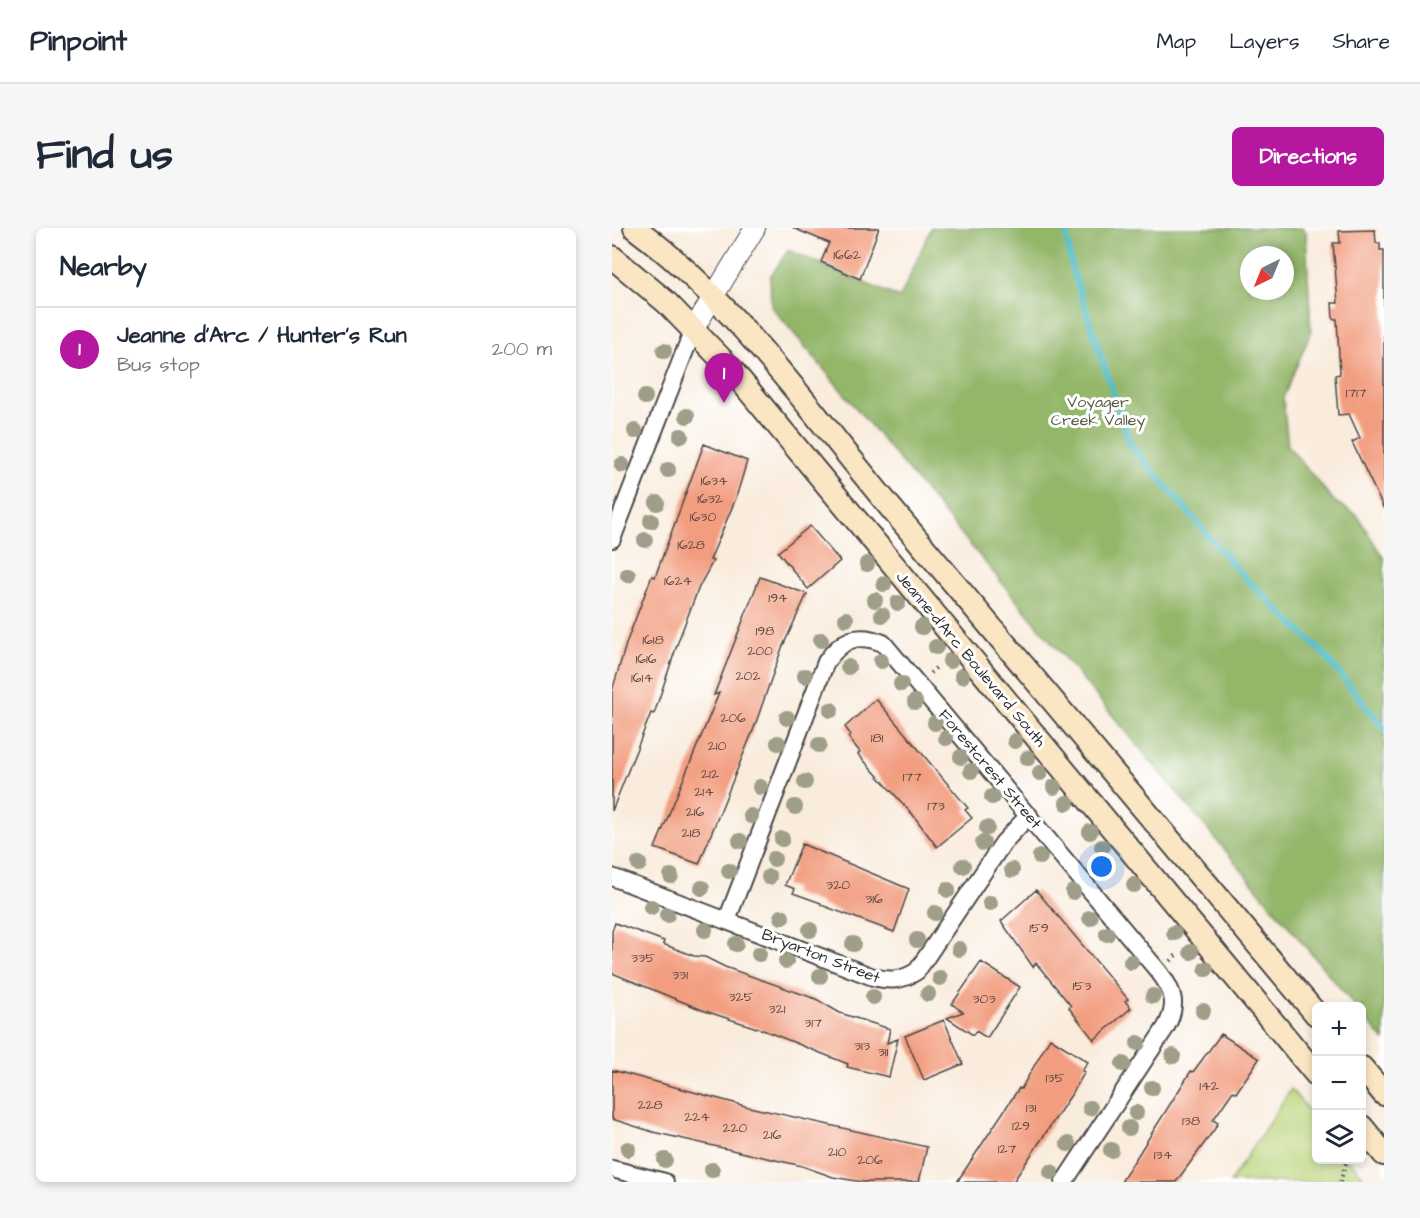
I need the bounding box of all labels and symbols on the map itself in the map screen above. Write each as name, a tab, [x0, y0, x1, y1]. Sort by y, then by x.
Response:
house number: 1662	[833, 245, 861, 265]
north arrow	[1240, 246, 1294, 300]
pin: 1	[704, 354, 744, 403]
house number: 1717	[1346, 383, 1367, 403]
park label: Voyager Creek Valley	[1051, 391, 1145, 432]
house number: 1634	[700, 471, 728, 491]
house number: 1632	[697, 489, 723, 509]
house number: 1630	[690, 507, 716, 527]
house number: 1628	[677, 535, 705, 555]
street label: Jeanne-d'Arc Boulevard South	[891, 567, 1051, 751]
house number: 1624	[664, 571, 693, 591]
house number: 194	[768, 588, 788, 608]
house number: 198	[756, 621, 774, 641]
house number: 1618	[642, 630, 664, 650]
house number: 200	[747, 641, 773, 661]
house number: 1616	[635, 649, 657, 669]
house number: 202	[736, 666, 760, 686]
house number: 1614	[631, 668, 653, 688]
street label: Forestcrest Street	[933, 704, 1047, 834]
house number: 206	[720, 708, 746, 728]
house number: 181	[871, 728, 884, 748]
house number: 210	[708, 736, 726, 756]
house number: 212	[701, 764, 719, 784]
house number: 177	[902, 767, 922, 787]
house number: 214	[694, 782, 714, 802]
house number: 173	[927, 796, 945, 816]
house number: 216	[686, 802, 705, 822]
house number: 218	[682, 823, 700, 843]
your location	[1087, 852, 1116, 881]
house number: 320	[826, 875, 850, 895]
house number: 316	[865, 889, 883, 909]
house number: 159	[1029, 918, 1049, 938]
street label: Bryarton Street	[758, 923, 884, 990]
house number: 335	[631, 948, 655, 968]
house number: 331	[672, 965, 688, 985]
house number: 153	[1073, 976, 1091, 996]
house number: 325	[728, 987, 754, 1007]
house number: 303	[972, 989, 996, 1009]
house number: 321	[769, 999, 786, 1019]
house number: 317	[804, 1013, 822, 1033]
house number: 313	[854, 1036, 870, 1056]
house number: 311	[878, 1042, 889, 1062]
house number: 135	[1046, 1068, 1065, 1088]
house number: 142	[1199, 1076, 1219, 1096]
house number: 228	[637, 1095, 663, 1115]
house number: 131	[1026, 1098, 1037, 1118]
house number: 224	[684, 1107, 710, 1127]
house number: 138	[1182, 1111, 1200, 1131]
house number: 129	[1012, 1116, 1030, 1136]
house number: 220	[723, 1118, 748, 1138]
house number: 216	[763, 1125, 782, 1145]
house number: 127	[998, 1139, 1017, 1159]
house number: 210	[828, 1142, 846, 1162]
house number: 134	[1154, 1145, 1173, 1165]
house number: 206	[857, 1150, 883, 1170]

